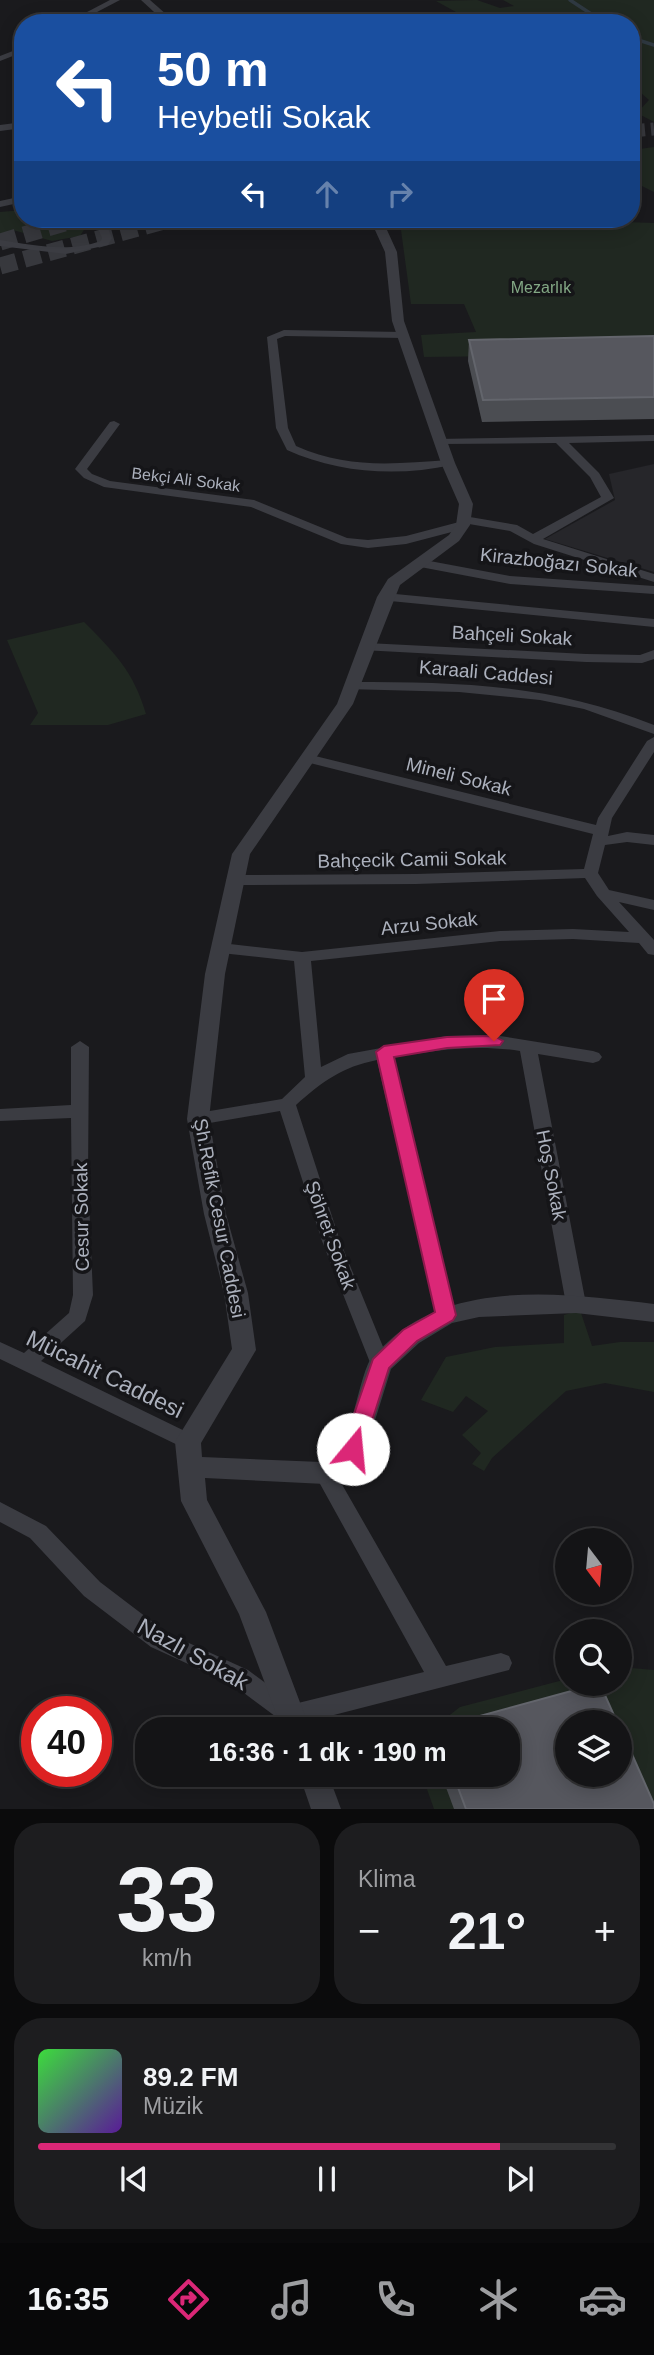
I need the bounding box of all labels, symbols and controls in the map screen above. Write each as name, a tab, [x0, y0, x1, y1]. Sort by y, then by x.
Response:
icon: left	[42, 42, 133, 133]
text: 50 m	[157, 42, 269, 96]
text: Heybetli Sokak	[157, 99, 370, 135]
icon: left	[235, 175, 273, 213]
icon: ahead	[308, 175, 346, 213]
icon: right	[381, 175, 419, 213]
park label: Mezarlık	[511, 279, 572, 296]
street label: Bekçi Ali Sokak	[131, 464, 242, 495]
street label: Kirazboğazı Sokak	[479, 544, 639, 581]
street label: Bahçeli Sokak	[451, 622, 573, 649]
street label: Karaali Caddesi	[418, 656, 554, 689]
street label: Mineli Sokak	[404, 753, 514, 800]
street label: Bahçecik Camii Sokak	[317, 847, 507, 872]
street label: Arzu Sokak	[380, 908, 479, 939]
pin	[464, 969, 524, 1041]
icon: arrive	[475, 980, 513, 1018]
street label: Şh.Refik Cesur Caddesi	[190, 1117, 249, 1320]
street label: Hoş Sokak	[532, 1128, 571, 1223]
street label: Cesur Sokak	[70, 1162, 93, 1272]
street label: Şöhret Sokak	[301, 1178, 360, 1293]
street label: Mücahit Caddesi	[22, 1325, 188, 1423]
position arrow	[316, 1412, 390, 1486]
north arrow	[555, 1528, 632, 1605]
map controls	[555, 1528, 632, 1787]
street label: Nazlı Sokak	[133, 1613, 253, 1695]
button: search	[555, 1619, 632, 1696]
speed limit sign: 40	[21, 1696, 112, 1787]
button: layers	[555, 1710, 632, 1787]
text: 16:36 · 1 dk · 190 m	[208, 1737, 447, 1767]
text: 33	[116, 1849, 218, 1950]
text: Klima	[358, 1866, 416, 1892]
text: 21°	[448, 1902, 526, 1960]
text: −	[358, 1910, 380, 1952]
text: +	[594, 1910, 616, 1952]
text: km/h	[142, 1945, 192, 1971]
text: 89.2 FM	[143, 2062, 238, 2092]
text: Müzik	[143, 2093, 203, 2119]
icon: previous	[115, 2160, 153, 2198]
icon: pause	[308, 2160, 346, 2198]
icon: next	[501, 2160, 539, 2198]
icon: directions	[164, 2275, 213, 2324]
icon: music	[267, 2275, 316, 2324]
icon: phone	[371, 2275, 420, 2324]
icon: climate	[474, 2275, 523, 2324]
icon: car	[578, 2275, 627, 2324]
text: 16:35	[27, 2281, 109, 2317]

